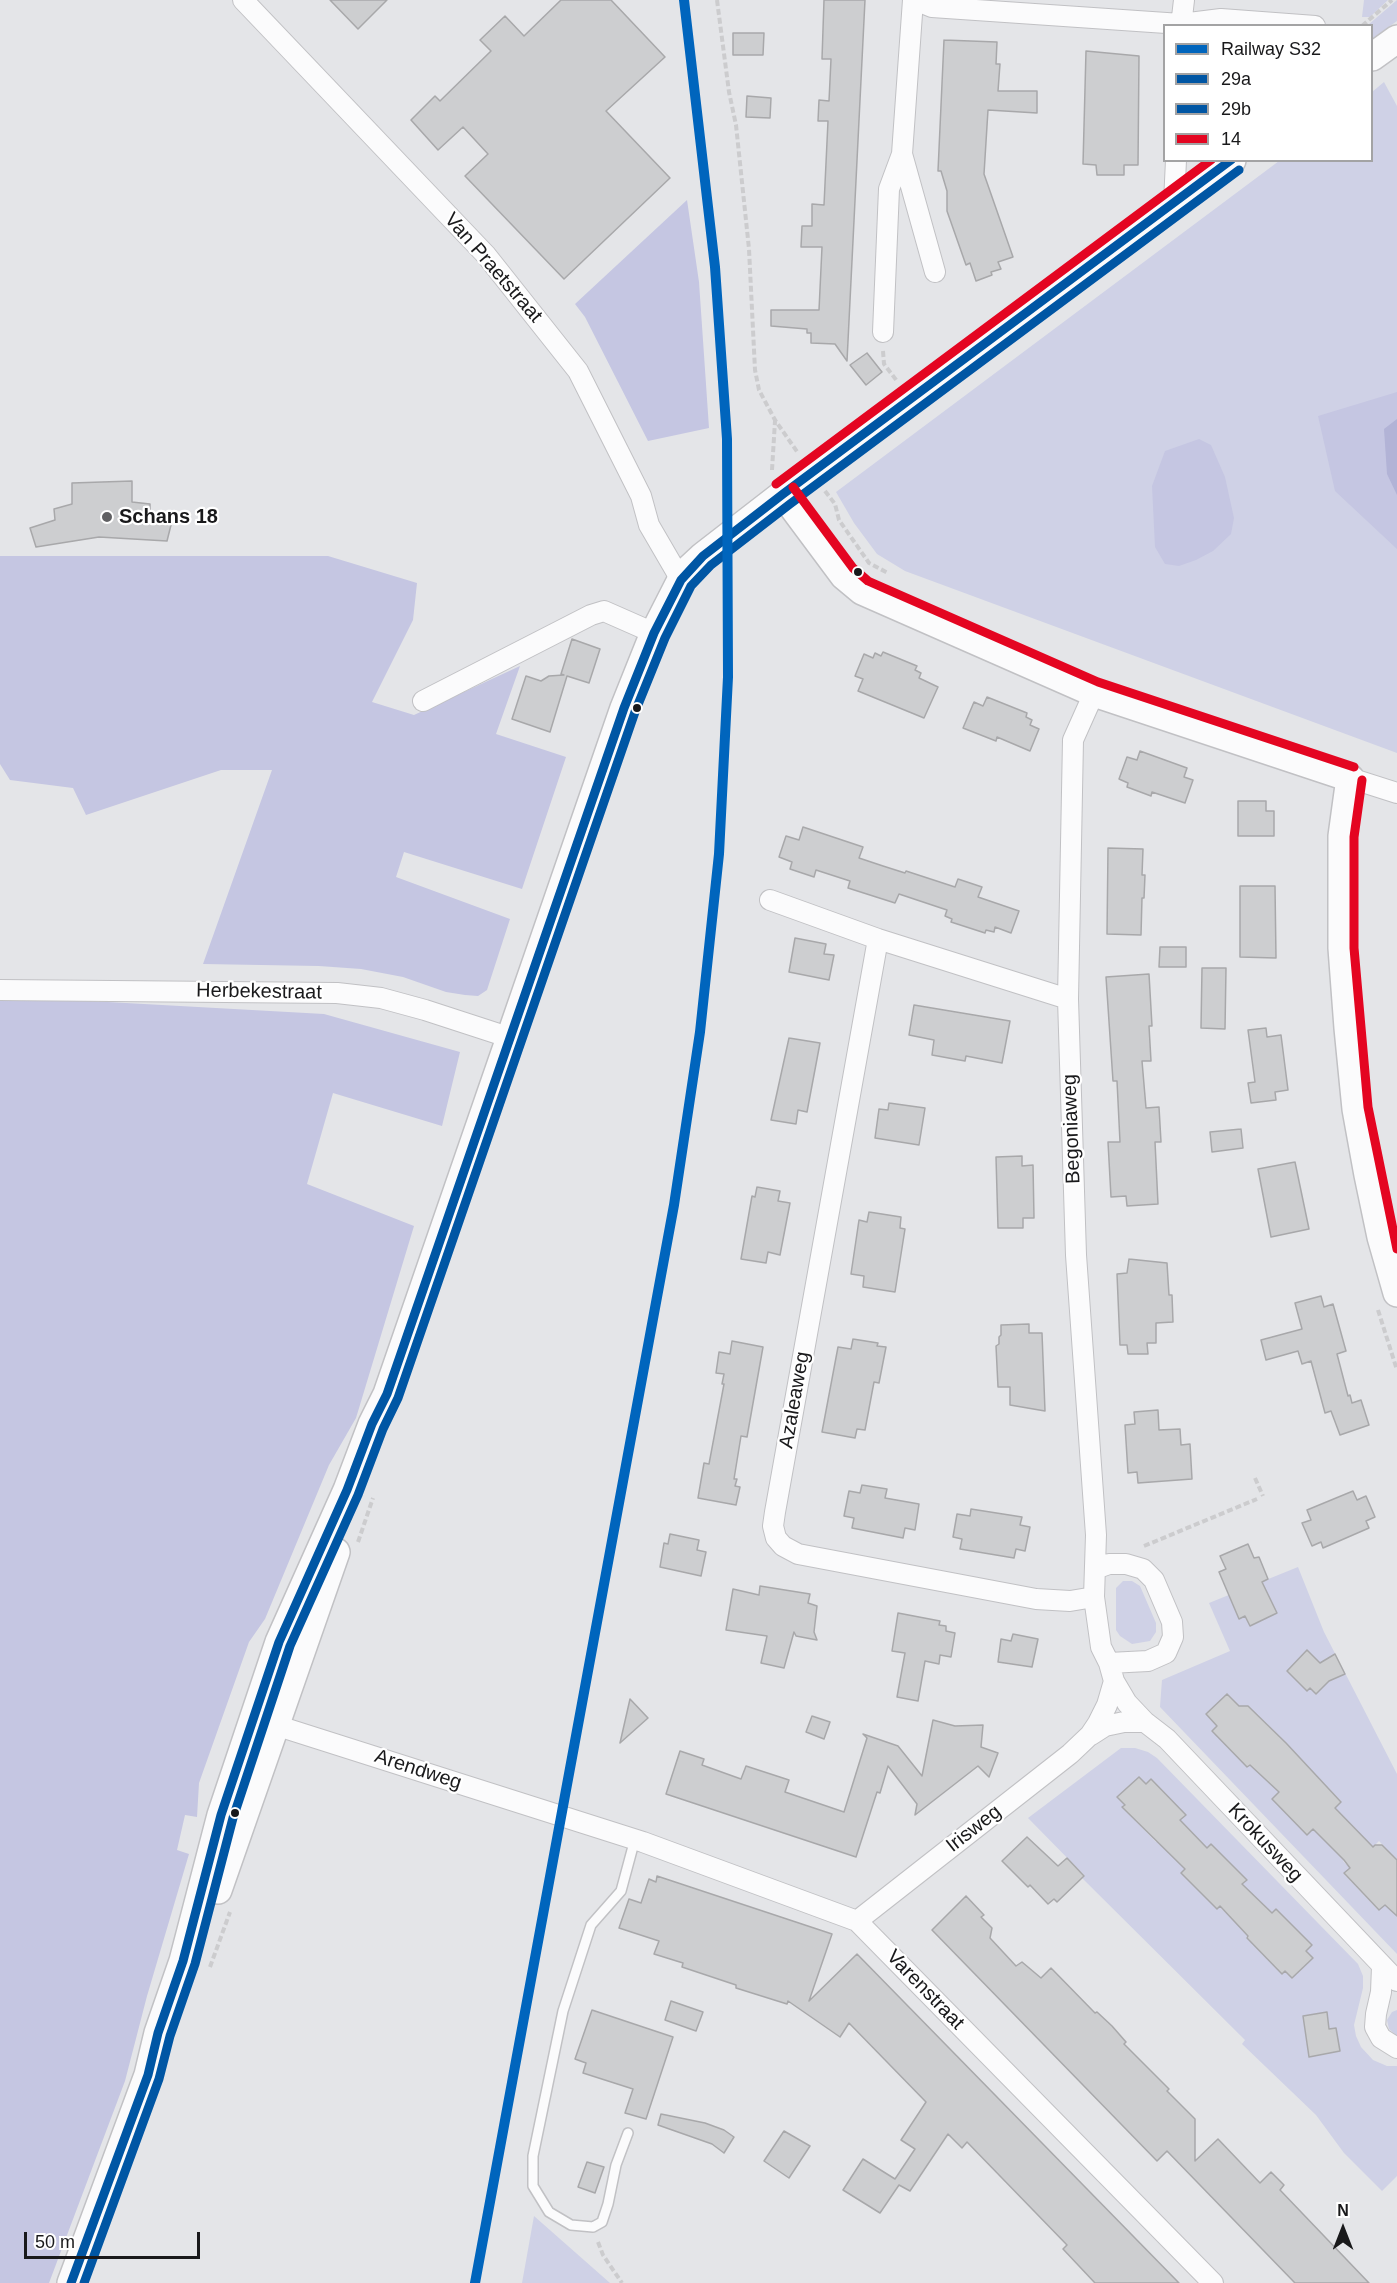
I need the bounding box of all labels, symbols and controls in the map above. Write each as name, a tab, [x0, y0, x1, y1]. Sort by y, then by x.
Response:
legend	[1163, 24, 1373, 162]
text: Railway S32	[1221, 39, 1321, 59]
text: 29a	[1221, 69, 1251, 89]
text: 29b	[1221, 99, 1251, 119]
text: 14	[1221, 129, 1241, 149]
street label: Van Praetstraat	[439, 208, 547, 328]
place label: Schans 18	[119, 505, 218, 529]
marker: Schans 18	[100, 510, 114, 524]
unlabelled marker	[852, 566, 864, 578]
unlabelled marker	[631, 702, 643, 714]
street label: Herbekestraat	[196, 979, 322, 1005]
street label: Begoniaweg	[1058, 1074, 1086, 1184]
street label: Azaleaweg	[775, 1350, 815, 1450]
street label: Arendweg	[371, 1745, 465, 1795]
street label: Krokusweg	[1222, 1799, 1308, 1887]
street label: Irisweg	[942, 1800, 1006, 1858]
unlabelled marker	[229, 1807, 241, 1819]
street label: Varenstraat	[881, 1945, 969, 2035]
north arrow	[1313, 2199, 1373, 2259]
text: N	[1337, 2202, 1349, 2219]
scale bar	[27, 2220, 202, 2258]
text: 50 m	[35, 2232, 75, 2252]

